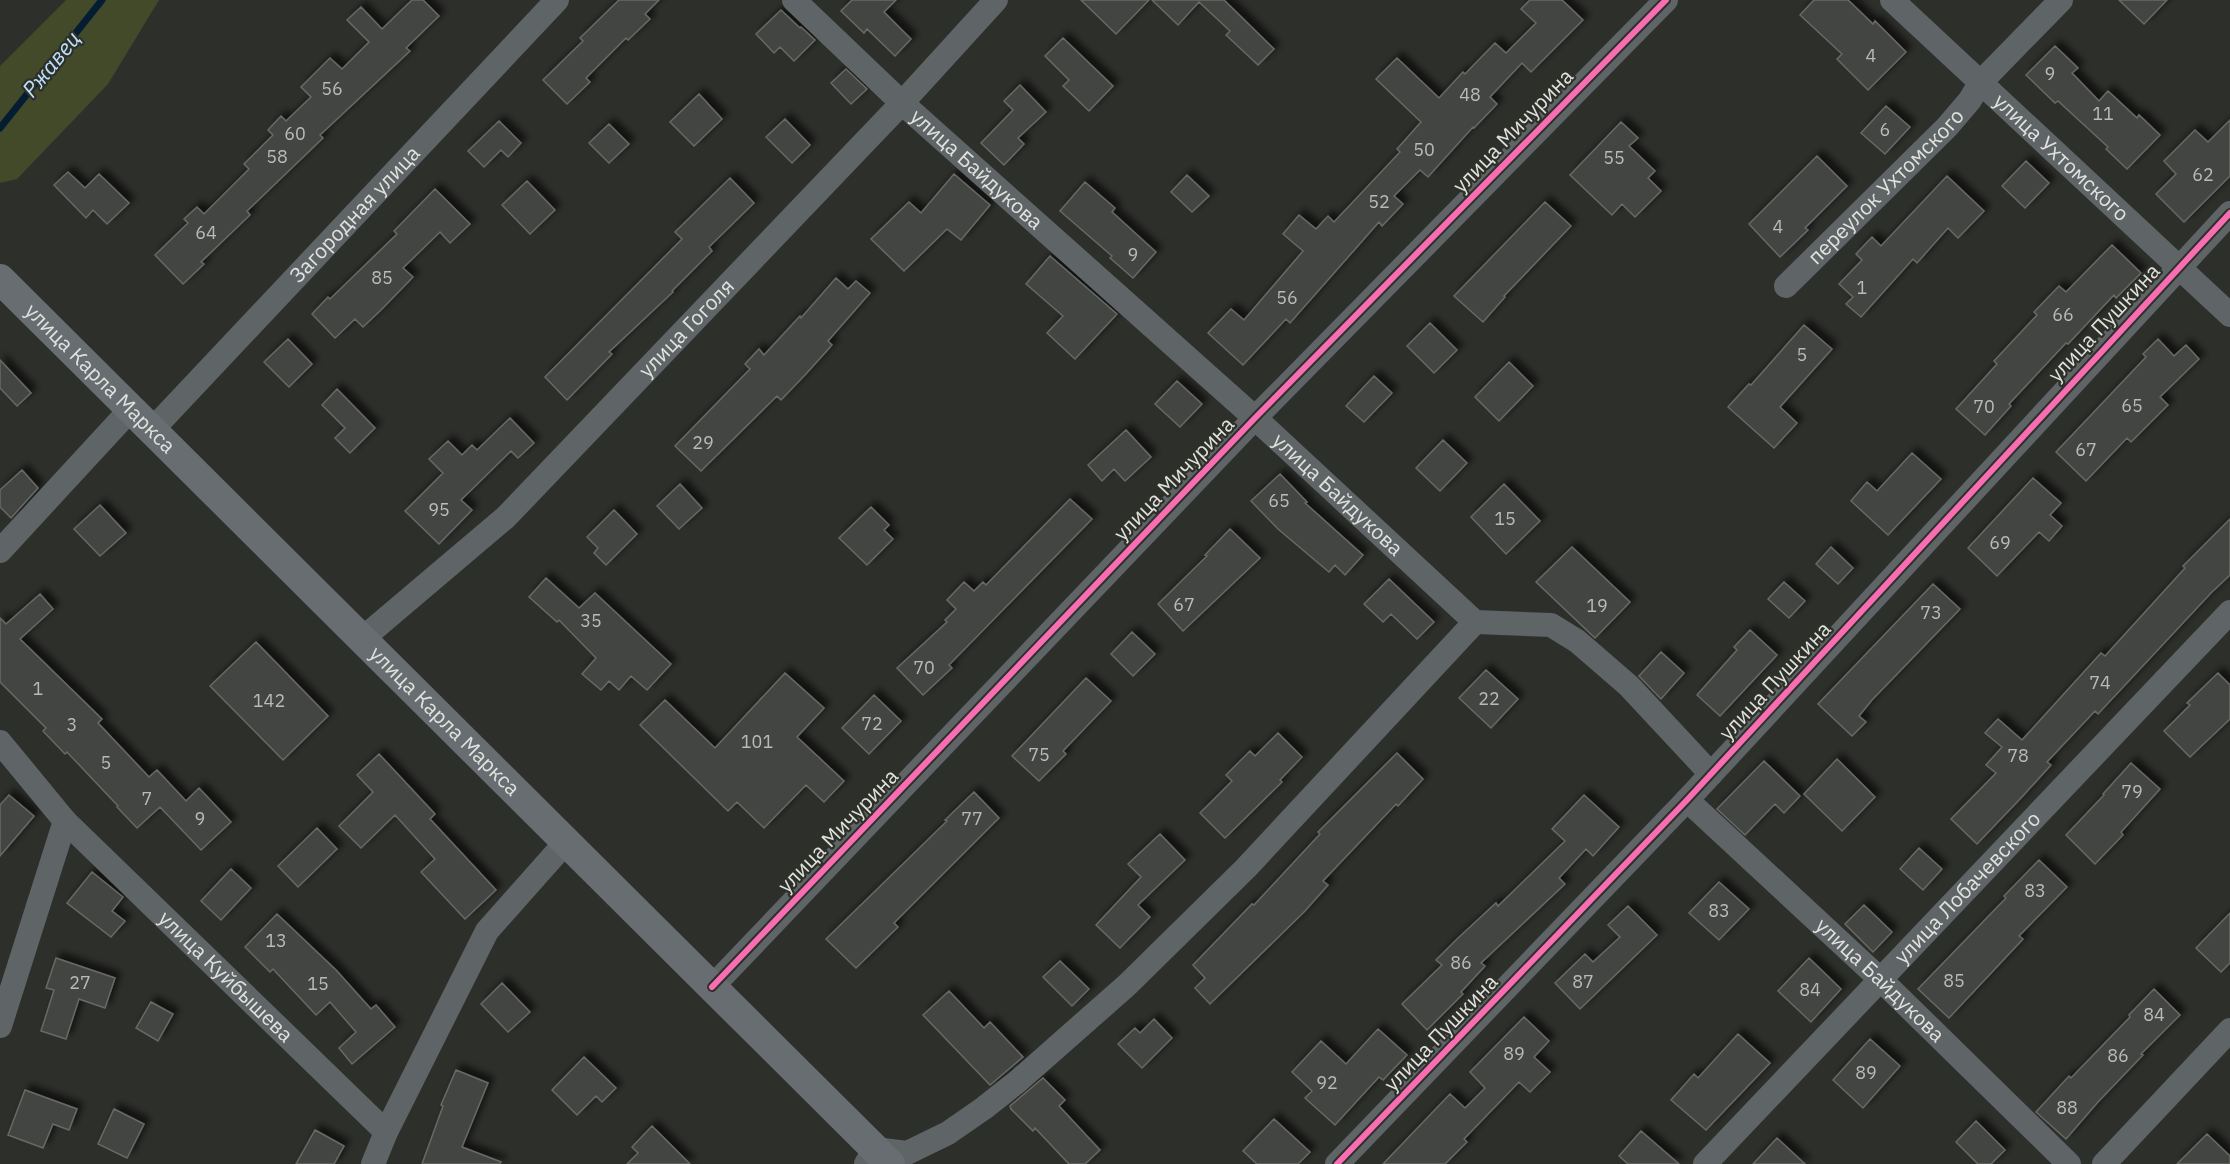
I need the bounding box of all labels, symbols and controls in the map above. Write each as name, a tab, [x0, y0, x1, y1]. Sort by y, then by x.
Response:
water label: Ржавец	[15, 24, 86, 103]
house number: 4	[1866, 44, 1877, 67]
street label: улица Мичурина	[1446, 62, 1579, 198]
house number: 9	[2045, 62, 2055, 85]
house number: 56	[321, 77, 343, 100]
house number: 48	[1459, 83, 1481, 106]
street label: улица Ухтомского	[1988, 87, 2136, 227]
street label: улица Байдукова	[905, 102, 1049, 235]
street label: переулок Ухтомского	[1801, 102, 1970, 270]
house number: 11	[2092, 102, 2114, 125]
house number: 6	[1880, 118, 1890, 141]
house number: 60	[284, 122, 306, 145]
house number: 50	[1413, 138, 1435, 161]
street label: Загородная улица	[283, 139, 426, 288]
house number: 58	[266, 145, 288, 168]
house number: 55	[1603, 146, 1625, 169]
house number: 62	[2192, 163, 2214, 186]
house number: 52	[1368, 190, 1390, 213]
house number: 4	[1773, 215, 1784, 238]
house number: 64	[195, 221, 217, 244]
house number: 9	[1128, 243, 1138, 266]
street label: улица Пушкина	[2041, 257, 2165, 388]
house number: 85	[371, 266, 393, 289]
street label: улица Гоголя	[632, 272, 740, 383]
house number: 1	[1857, 276, 1867, 299]
house number: 56	[1276, 286, 1298, 309]
street label: улица Карла Маркса	[19, 297, 182, 459]
house number: 66	[2052, 303, 2074, 326]
house number: 5	[1797, 343, 1807, 366]
house number: 65	[2121, 394, 2143, 417]
house number: 70	[1973, 395, 1995, 418]
street label: улица Мичурина	[1107, 410, 1240, 546]
street label: улица Байдукова	[1267, 426, 1410, 562]
house number: 29	[692, 431, 714, 454]
house number: 67	[2075, 438, 2097, 461]
house number: 65	[1268, 489, 1290, 512]
house number: 95	[428, 498, 450, 521]
house number: 15	[1494, 507, 1516, 530]
house number: 69	[1989, 531, 2011, 554]
house number: 67	[1173, 593, 1195, 616]
house number: 19	[1586, 594, 1608, 617]
house number: 73	[1920, 601, 1942, 624]
house number: 35	[580, 609, 602, 632]
street label: улица Пушкина	[1712, 615, 1836, 746]
street label: улица Карла Маркса	[364, 639, 527, 802]
house number: 70	[913, 656, 935, 679]
house number: 74	[2089, 671, 2111, 694]
house number: 1	[33, 677, 43, 700]
house number: 22	[1478, 687, 1500, 710]
house number: 142	[253, 689, 285, 712]
house number: 72	[861, 712, 883, 735]
house number: 3	[67, 713, 77, 736]
house number: 101	[741, 730, 773, 753]
house number: 75	[1028, 743, 1050, 766]
house number: 78	[2007, 744, 2029, 767]
house number: 5	[101, 751, 111, 774]
street label: улица Мичурина	[771, 762, 904, 898]
house number: 79	[2121, 780, 2143, 803]
house number: 7	[142, 787, 152, 810]
street label: улица Лобачевского	[1887, 805, 2046, 970]
house number: 9	[195, 807, 205, 830]
house number: 77	[961, 807, 983, 830]
house number: 83	[2024, 879, 2046, 902]
house number: 83	[1708, 899, 1730, 922]
street label: улица Куйбышева	[153, 904, 300, 1048]
street label: улица Байдукова	[1810, 911, 1951, 1048]
house number: 13	[265, 929, 287, 952]
house number: 86	[1450, 951, 1472, 974]
street label: улица Пушкина	[1377, 968, 1503, 1097]
house number: 85	[1943, 969, 1965, 992]
house number: 87	[1572, 970, 1594, 993]
house number: 27	[69, 971, 91, 994]
house number: 15	[307, 972, 329, 995]
house number: 84	[1799, 978, 1821, 1001]
house number: 84	[2143, 1003, 2165, 1026]
house number: 89	[1503, 1042, 1525, 1065]
house number: 86	[2107, 1044, 2129, 1067]
house number: 89	[1855, 1061, 1877, 1084]
house number: 92	[1316, 1071, 1338, 1094]
house number: 88	[2056, 1096, 2078, 1119]

